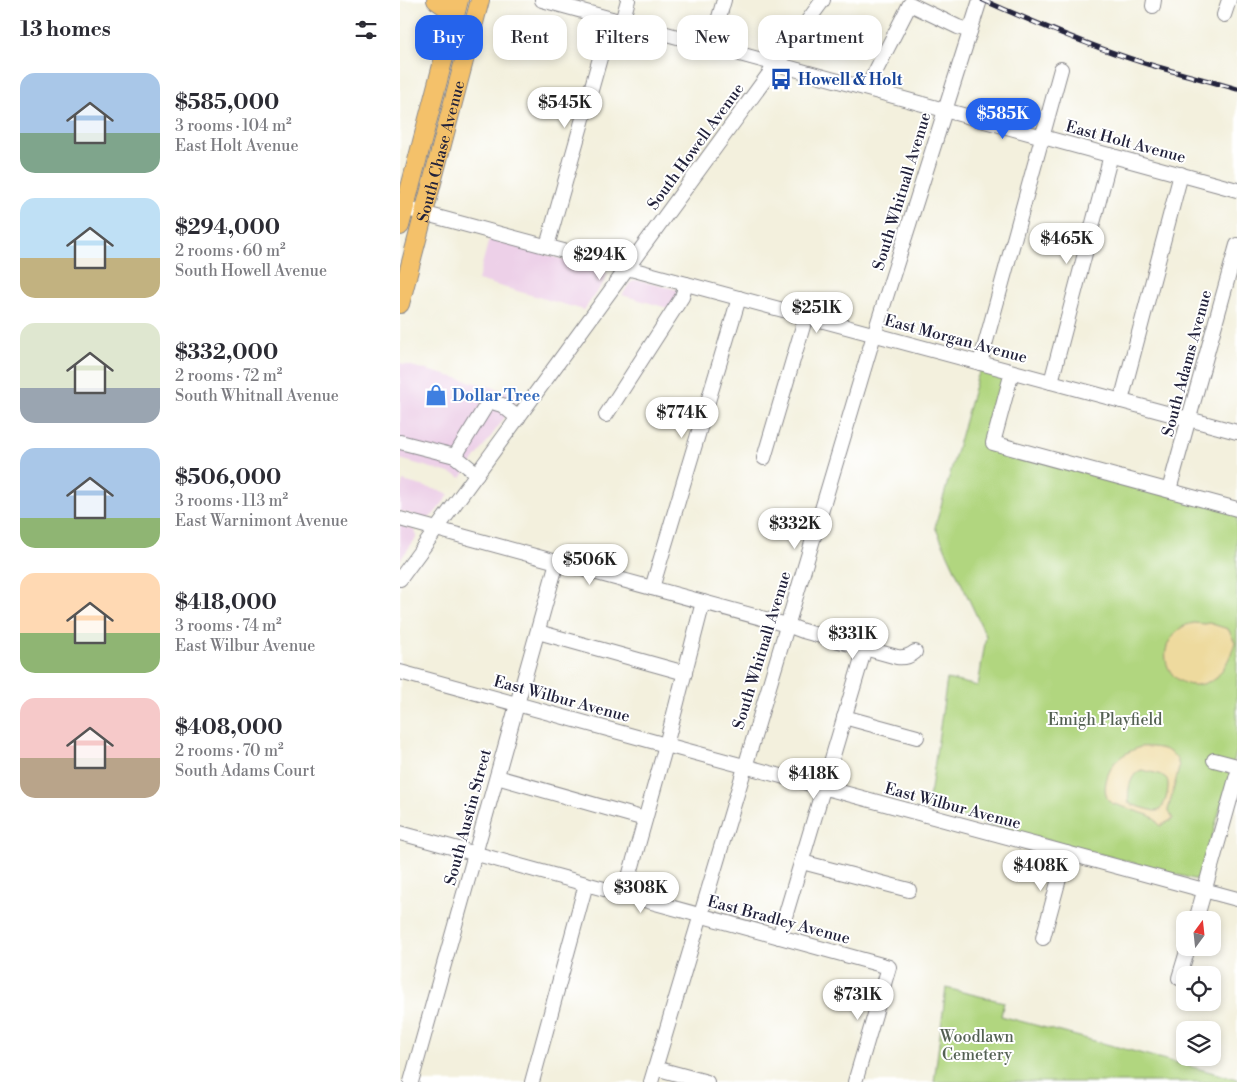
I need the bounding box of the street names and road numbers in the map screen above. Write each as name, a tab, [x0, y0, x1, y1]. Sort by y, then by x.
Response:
street label: South Chase Avenue	[413, 78, 469, 225]
street label: South Howell Avenue	[643, 79, 749, 214]
street label: South Whitnall Avenue	[868, 110, 935, 273]
street label: East Holt Avenue	[1064, 116, 1188, 168]
street label: South Adams Avenue	[1158, 288, 1216, 439]
street label: East Morgan Avenue	[882, 310, 1029, 368]
street label: South Whitnall Avenue	[728, 569, 795, 732]
street label: East Wilbur Avenue	[491, 671, 632, 727]
street label: South Austin Street	[440, 747, 496, 888]
street label: East Wilbur Avenue	[882, 778, 1023, 834]
street label: East Bradley Avenue	[705, 891, 852, 949]

